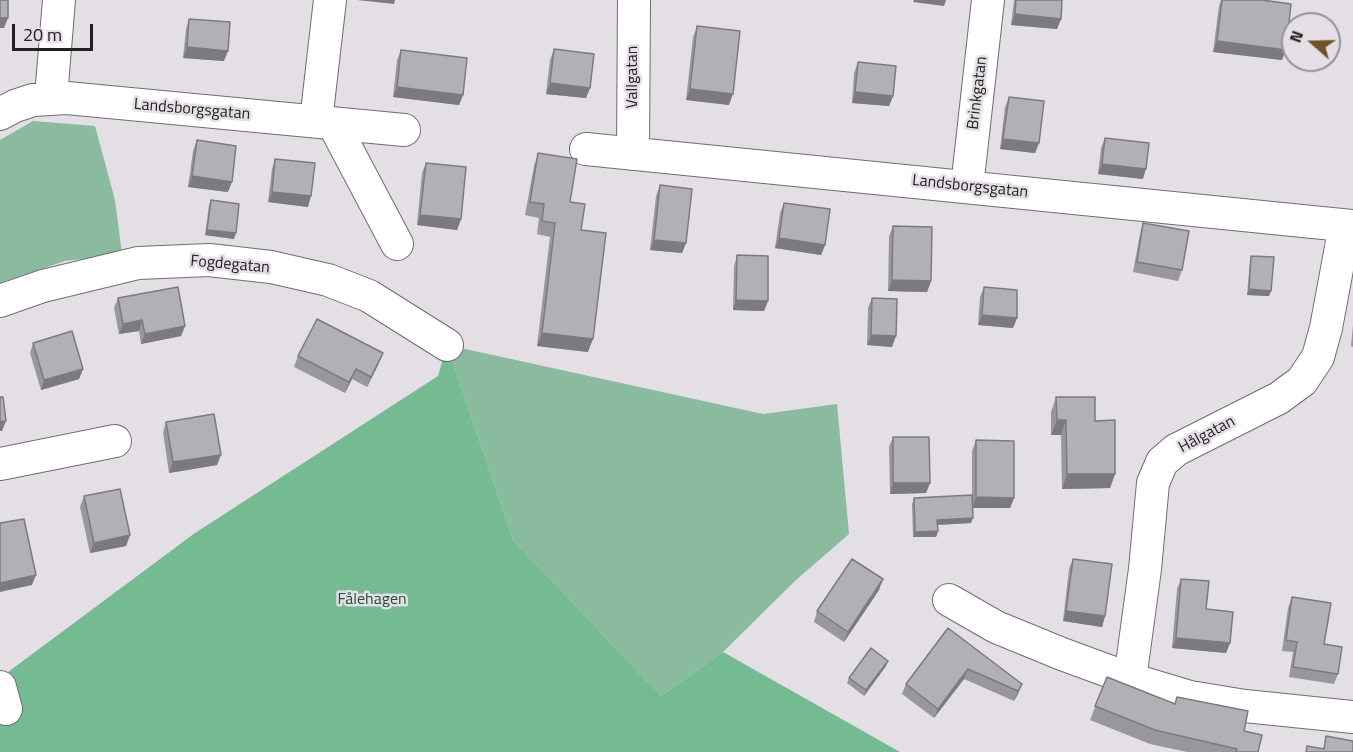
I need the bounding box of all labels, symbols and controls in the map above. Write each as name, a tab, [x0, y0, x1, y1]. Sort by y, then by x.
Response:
scale bar	[15, 12, 96, 50]
north arrow	[1281, 12, 1341, 72]
text: 20 m	[23, 21, 62, 48]
text: N	[1283, 27, 1309, 46]
street label: Vallgatan	[623, 46, 643, 108]
street label: Brinkgatan	[964, 55, 992, 131]
street label: Landsborgsgatan	[133, 95, 251, 125]
street label: Landsborgsgatan	[911, 171, 1029, 203]
street label: Fogdegatan	[189, 252, 271, 278]
street label: Hålgatan	[1176, 412, 1238, 458]
park label: Fålehagen	[337, 590, 407, 610]

